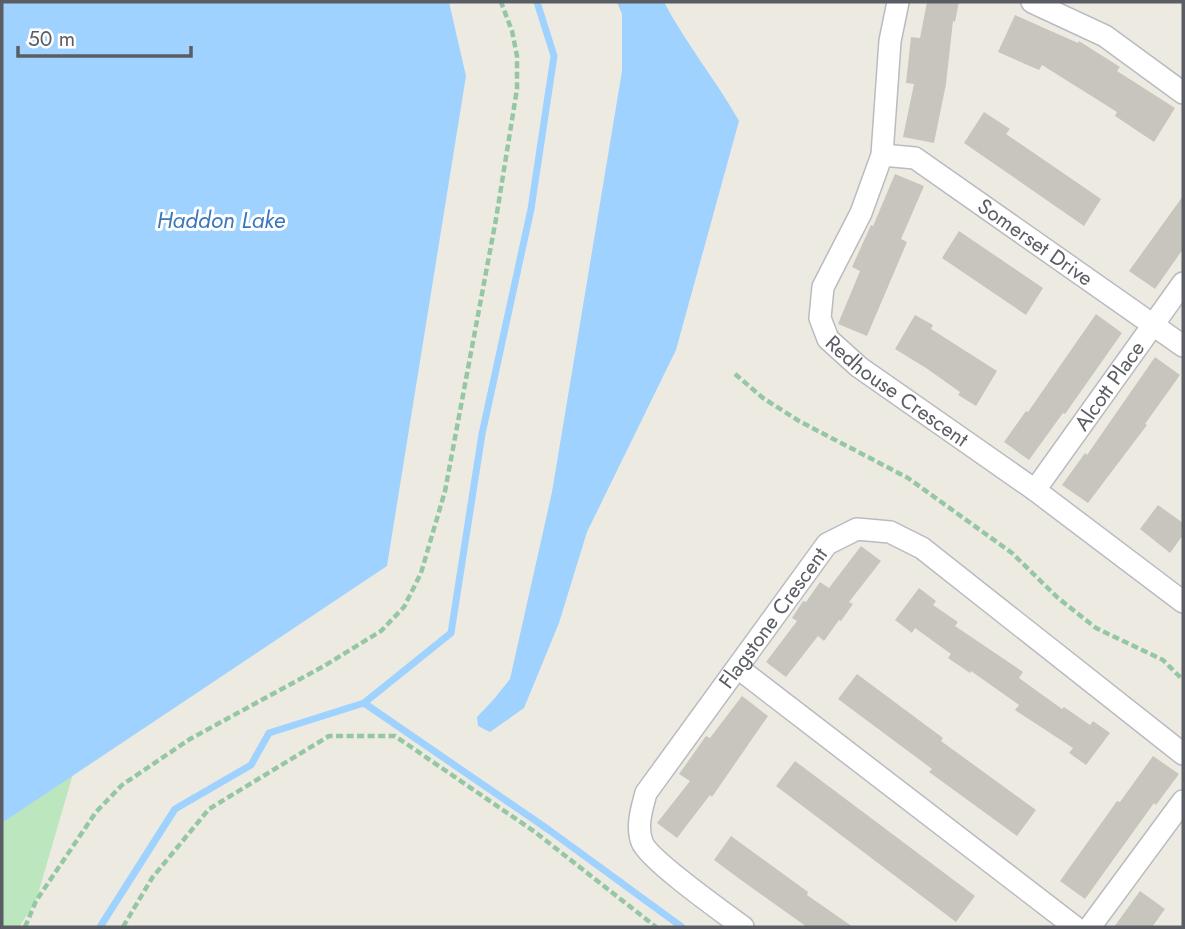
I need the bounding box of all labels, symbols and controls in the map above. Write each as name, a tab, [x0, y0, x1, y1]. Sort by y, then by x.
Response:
scale bar	[18, 14, 191, 58]
text: 50 m	[28, 24, 75, 54]
street label: Somerset Drive	[971, 191, 1099, 293]
water label: Haddon Lake	[157, 203, 286, 237]
street label: Redhouse Crescent	[819, 328, 974, 454]
street label: Alcott Place	[1067, 335, 1152, 437]
street label: Flagstone Crescent	[712, 541, 835, 695]

